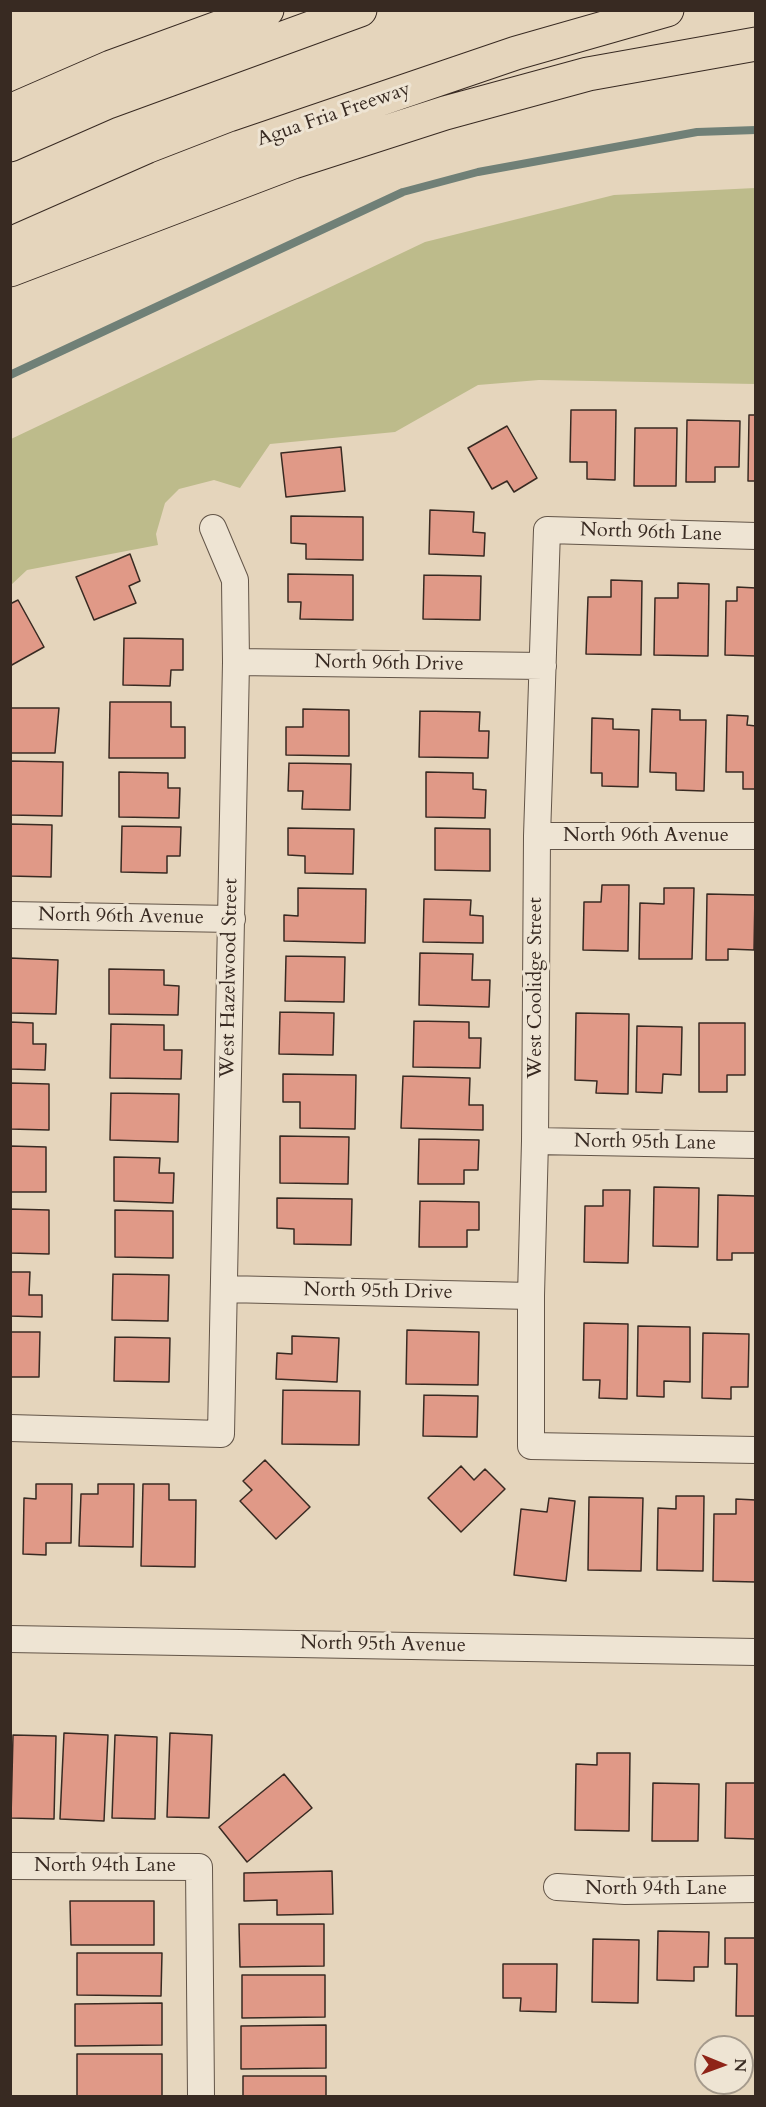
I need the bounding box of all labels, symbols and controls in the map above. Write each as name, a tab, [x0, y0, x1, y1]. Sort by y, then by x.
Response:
street label: Agua Fria Freeway	[254, 77, 414, 153]
street label: North 96th Lane	[580, 519, 722, 547]
street label: North 96th Drive	[314, 651, 464, 677]
street label: North 96th Avenue	[563, 824, 729, 848]
street label: West Hazelwood Street	[216, 878, 244, 1078]
street label: West Coolidge Street	[524, 897, 548, 1079]
street label: North 96th Avenue	[38, 904, 204, 930]
street label: North 95th Lane	[574, 1130, 716, 1156]
street label: North 95th Drive	[303, 1279, 453, 1305]
street label: North 95th Avenue	[300, 1632, 466, 1658]
street label: North 94th Lane	[34, 1854, 176, 1878]
street label: North 94th Lane	[585, 1877, 727, 1901]
north arrow	[694, 2035, 754, 2095]
text: N	[729, 2058, 751, 2072]

